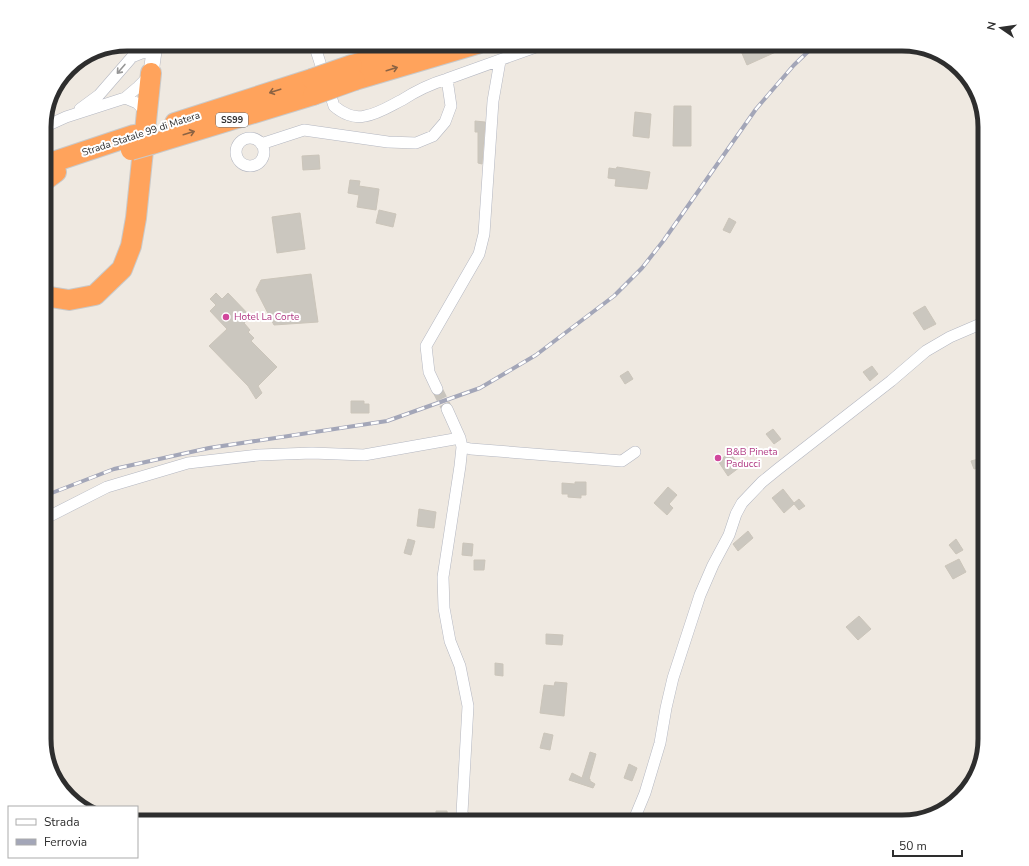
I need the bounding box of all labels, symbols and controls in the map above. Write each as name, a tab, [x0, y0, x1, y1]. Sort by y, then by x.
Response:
north arrow	[981, 8, 1021, 48]
text: N	[984, 20, 1000, 32]
one-way arrow	[117, 64, 126, 74]
one-way arrow	[386, 65, 399, 72]
one-way arrow	[269, 87, 281, 95]
street label: Strada Statale 99 di Matera	[80, 108, 202, 160]
road number: SS99	[216, 113, 248, 127]
one-way arrow	[182, 129, 195, 136]
place label: Hotel La Corte	[234, 310, 299, 324]
marker: Hotel La Corte	[221, 312, 231, 322]
place label: B&B Pineta Paducci	[726, 445, 777, 471]
marker: B&B Pineta Paducci	[713, 453, 723, 463]
legend	[8, 806, 138, 858]
text: Strada	[44, 814, 80, 830]
scale bar	[893, 832, 962, 858]
text: Ferrovia	[44, 834, 87, 850]
text: 50 m	[899, 838, 927, 854]

